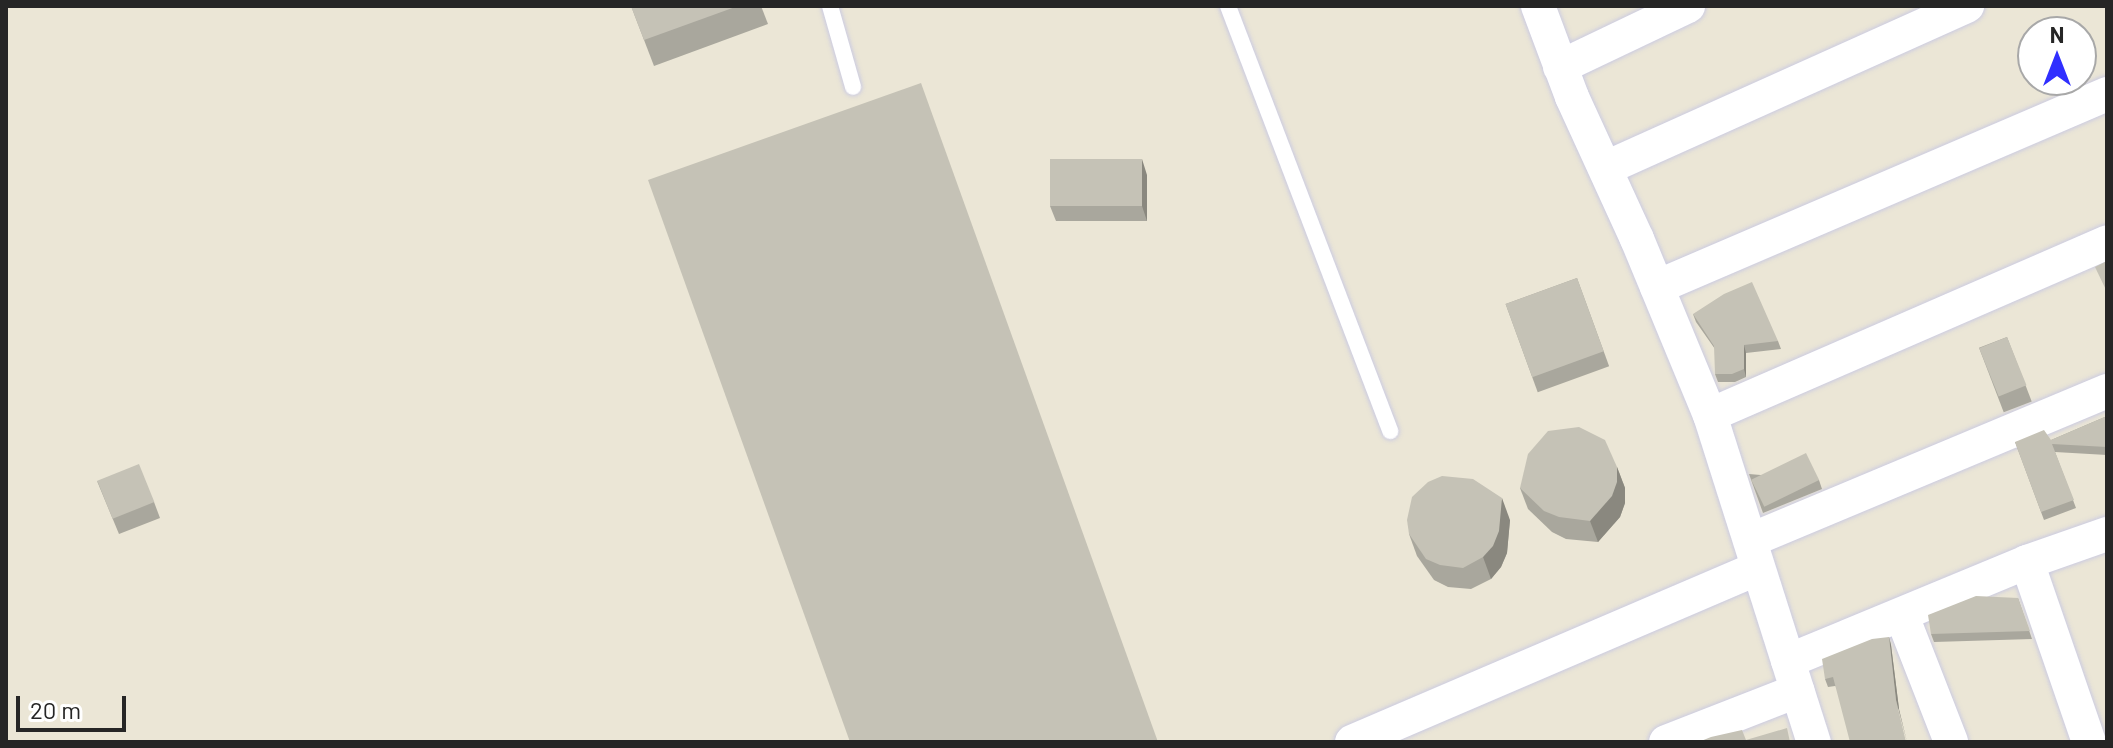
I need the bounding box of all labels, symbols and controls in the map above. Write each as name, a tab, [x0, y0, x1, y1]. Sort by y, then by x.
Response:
north arrow	[2017, 16, 2097, 96]
text: N	[2050, 21, 2064, 47]
scale bar	[20, 680, 130, 730]
text: 20 m	[30, 695, 81, 724]

